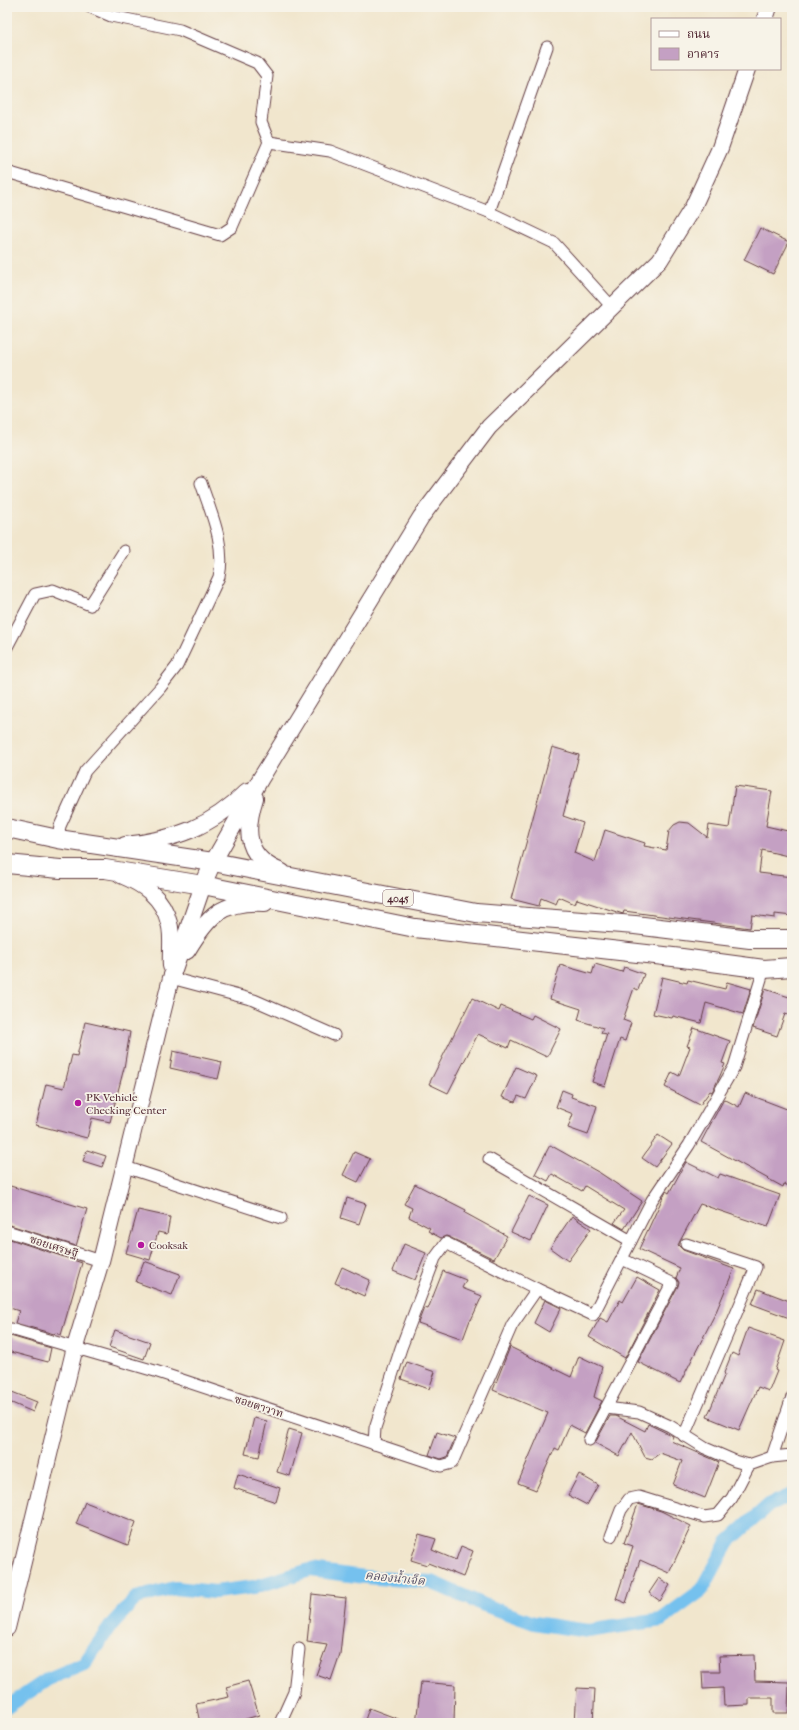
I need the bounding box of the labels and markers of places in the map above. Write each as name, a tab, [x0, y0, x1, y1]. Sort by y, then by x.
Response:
place label: PK Vehicle Checking Center	[86, 1091, 167, 1117]
marker: PK Vehicle Checking Center	[73, 1098, 83, 1108]
place label: Cooksak	[149, 1239, 188, 1252]
marker: Cooksak	[136, 1240, 146, 1250]

